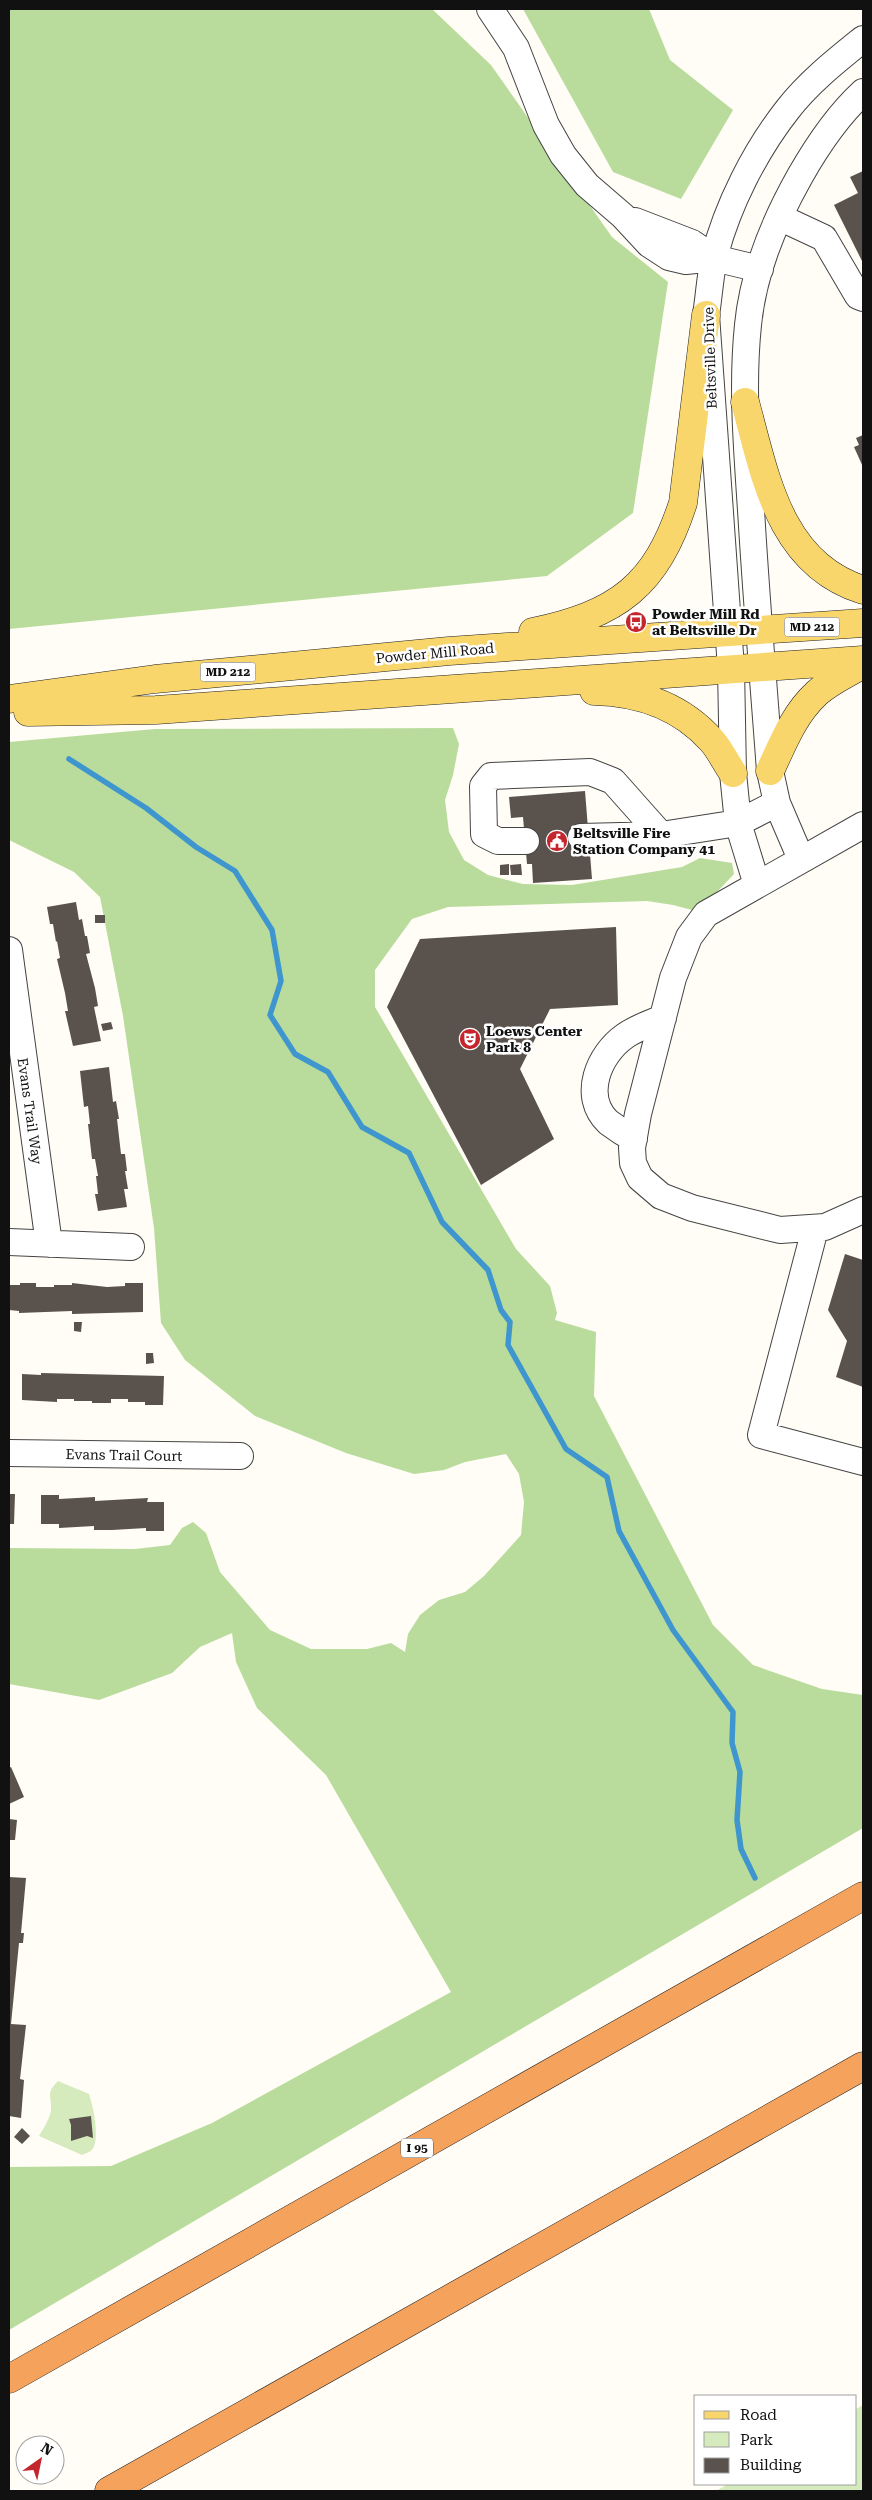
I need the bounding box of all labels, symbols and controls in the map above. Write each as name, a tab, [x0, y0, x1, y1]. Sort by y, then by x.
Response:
street label: Beltsville Drive	[700, 306, 720, 409]
place label: Powder Mill Rd at Beltsville Dr	[652, 606, 760, 638]
bus stop icon: Powder Mill Rd at Beltsville Dr	[624, 610, 648, 634]
road number: MD 212	[784, 618, 840, 636]
street label: Powder Mill Road	[375, 640, 495, 666]
road number: MD 212	[200, 662, 256, 682]
place label: Beltsville Fire Station Company 41	[573, 825, 715, 857]
public building icon: Beltsville Fire Station Company 41	[545, 829, 569, 853]
place label: Loews Center Park 8	[486, 1023, 583, 1055]
theatre icon: Loews Center Park 8	[458, 1027, 482, 1051]
street label: Evans Trail Way	[15, 1057, 45, 1166]
street label: Evans Trail Court	[65, 1446, 183, 1464]
road number: I 95	[401, 2138, 433, 2158]
legend	[694, 2395, 857, 2485]
text: Road	[740, 2406, 777, 2424]
text: Park	[740, 2431, 774, 2449]
north arrow	[15, 2435, 65, 2485]
text: N	[38, 2439, 56, 2459]
text: Building	[740, 2456, 802, 2474]

